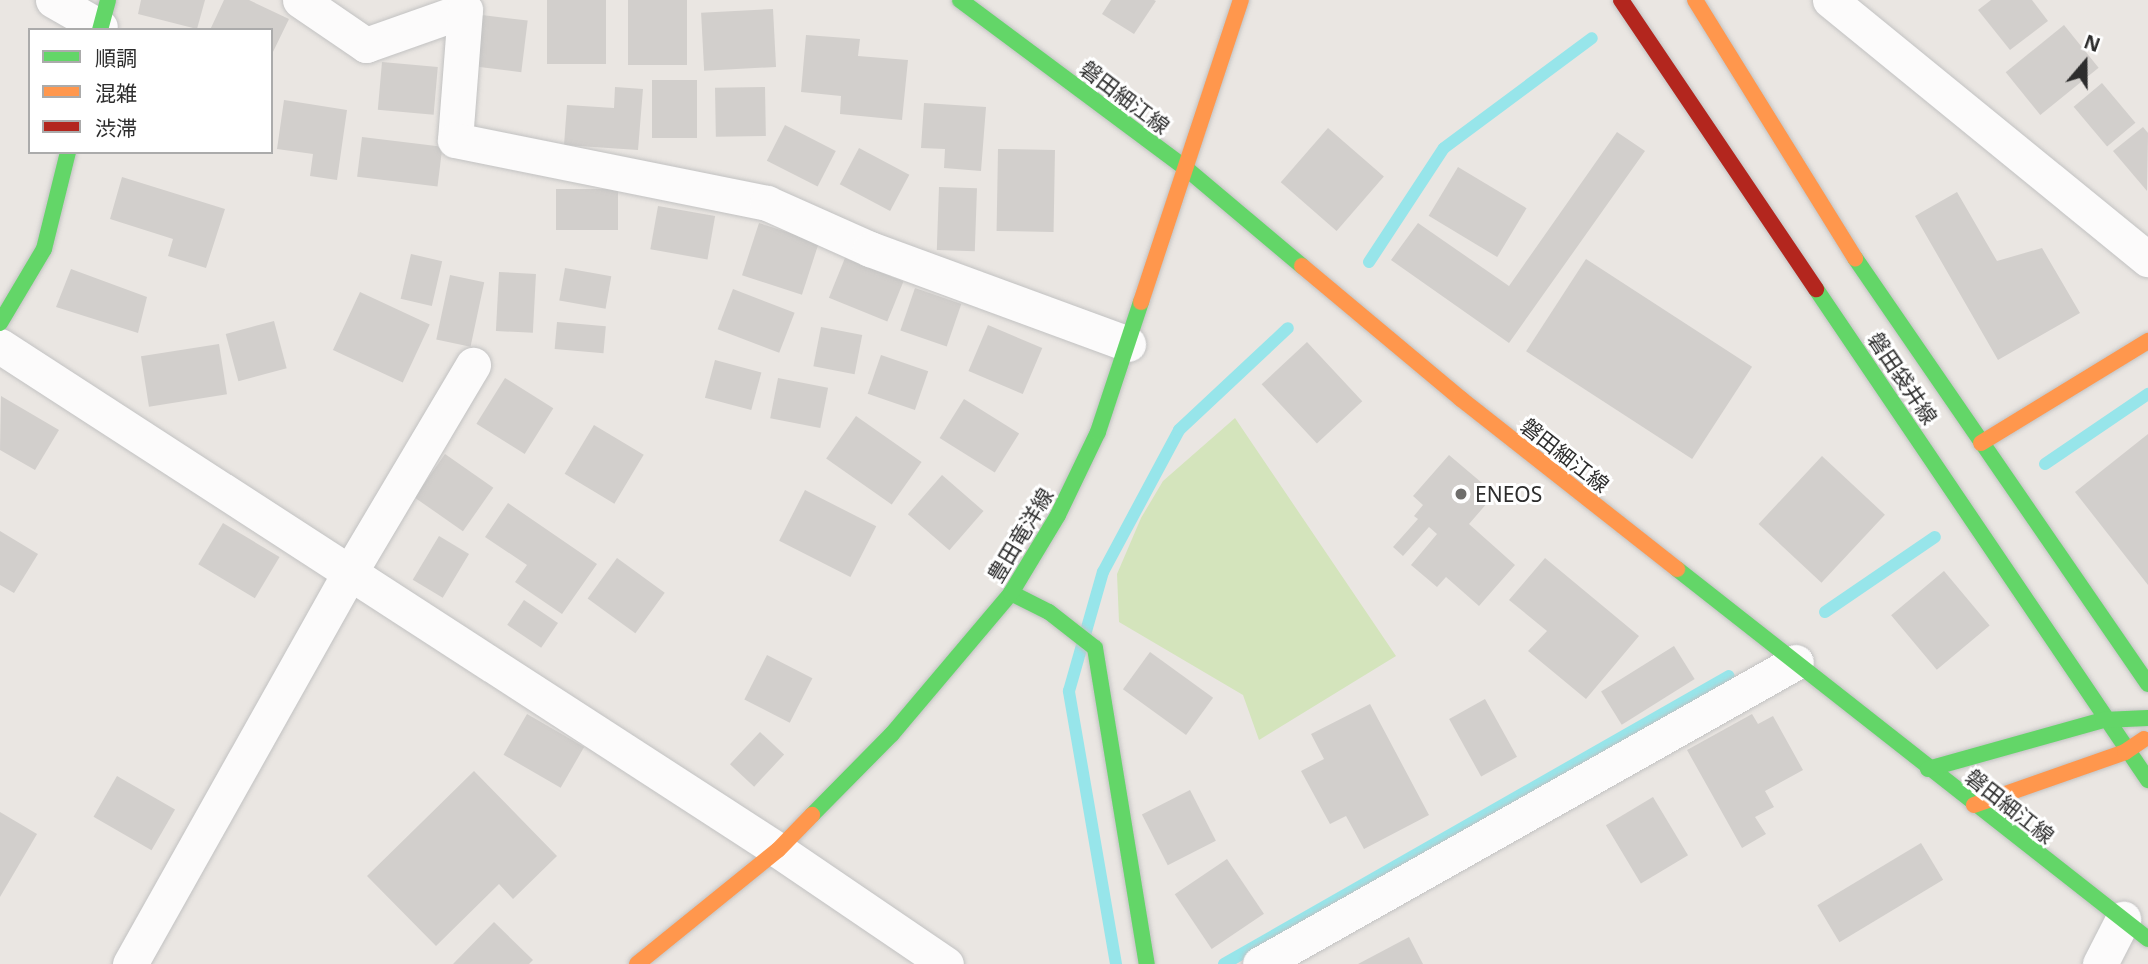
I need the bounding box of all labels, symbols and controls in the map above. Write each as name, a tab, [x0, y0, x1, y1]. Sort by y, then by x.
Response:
legend	[28, 28, 273, 154]
north arrow	[2050, 28, 2120, 98]
text: N	[2080, 28, 2104, 58]
text: 順調	[95, 44, 137, 72]
street label: 磐田細江線	[1075, 55, 1175, 139]
text: 混雑	[95, 79, 137, 107]
text: 渋滞	[95, 114, 137, 142]
street label: 磐田袋井線	[1863, 327, 1943, 429]
street label: 磐田細江線	[1516, 413, 1614, 497]
place label: ENEOS	[1475, 481, 1542, 507]
street label: 豊田竜洋線	[982, 484, 1058, 586]
marker: ENEOS	[1453, 486, 1469, 502]
street label: 磐田細江線	[1961, 764, 2059, 848]

